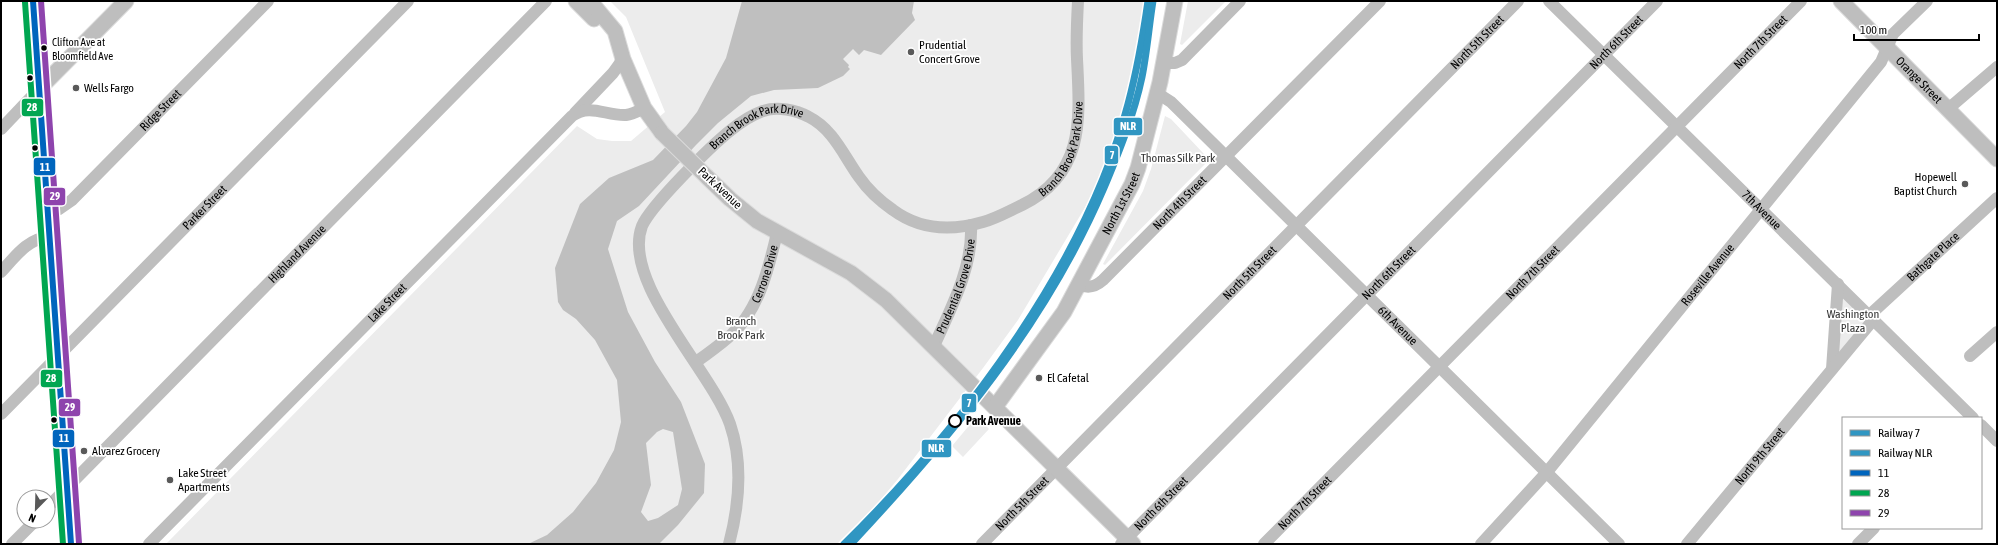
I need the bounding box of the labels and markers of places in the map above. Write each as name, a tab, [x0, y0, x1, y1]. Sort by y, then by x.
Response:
place label: Clifton Ave at Bloomfield Ave	[52, 36, 113, 62]
place label: Prudential Concert Grove	[919, 38, 980, 66]
marker: Clifton Ave at Bloomfield Ave	[39, 43, 49, 53]
marker: Prudential Concert Grove	[906, 47, 916, 57]
unlabelled marker	[25, 73, 35, 83]
place label: Wells Fargo	[84, 81, 134, 95]
marker: Wells Fargo	[71, 83, 81, 93]
unlabelled marker	[30, 143, 40, 153]
place label: Hopewell Baptist Church	[1894, 170, 1958, 198]
marker: Hopewell Baptist Church	[1960, 179, 1970, 189]
place label: El Cafetal	[1047, 371, 1090, 385]
marker: El Cafetal	[1034, 373, 1044, 383]
marker: Park Avenue	[948, 414, 962, 428]
place label: Park Avenue	[966, 414, 1021, 428]
unlabelled marker	[49, 415, 59, 425]
place label: Alvarez Grocery	[92, 444, 160, 458]
marker: Alvarez Grocery	[79, 446, 89, 456]
place label: Lake Street Apartments	[178, 466, 230, 494]
marker: Lake Street Apartments	[165, 475, 175, 485]

